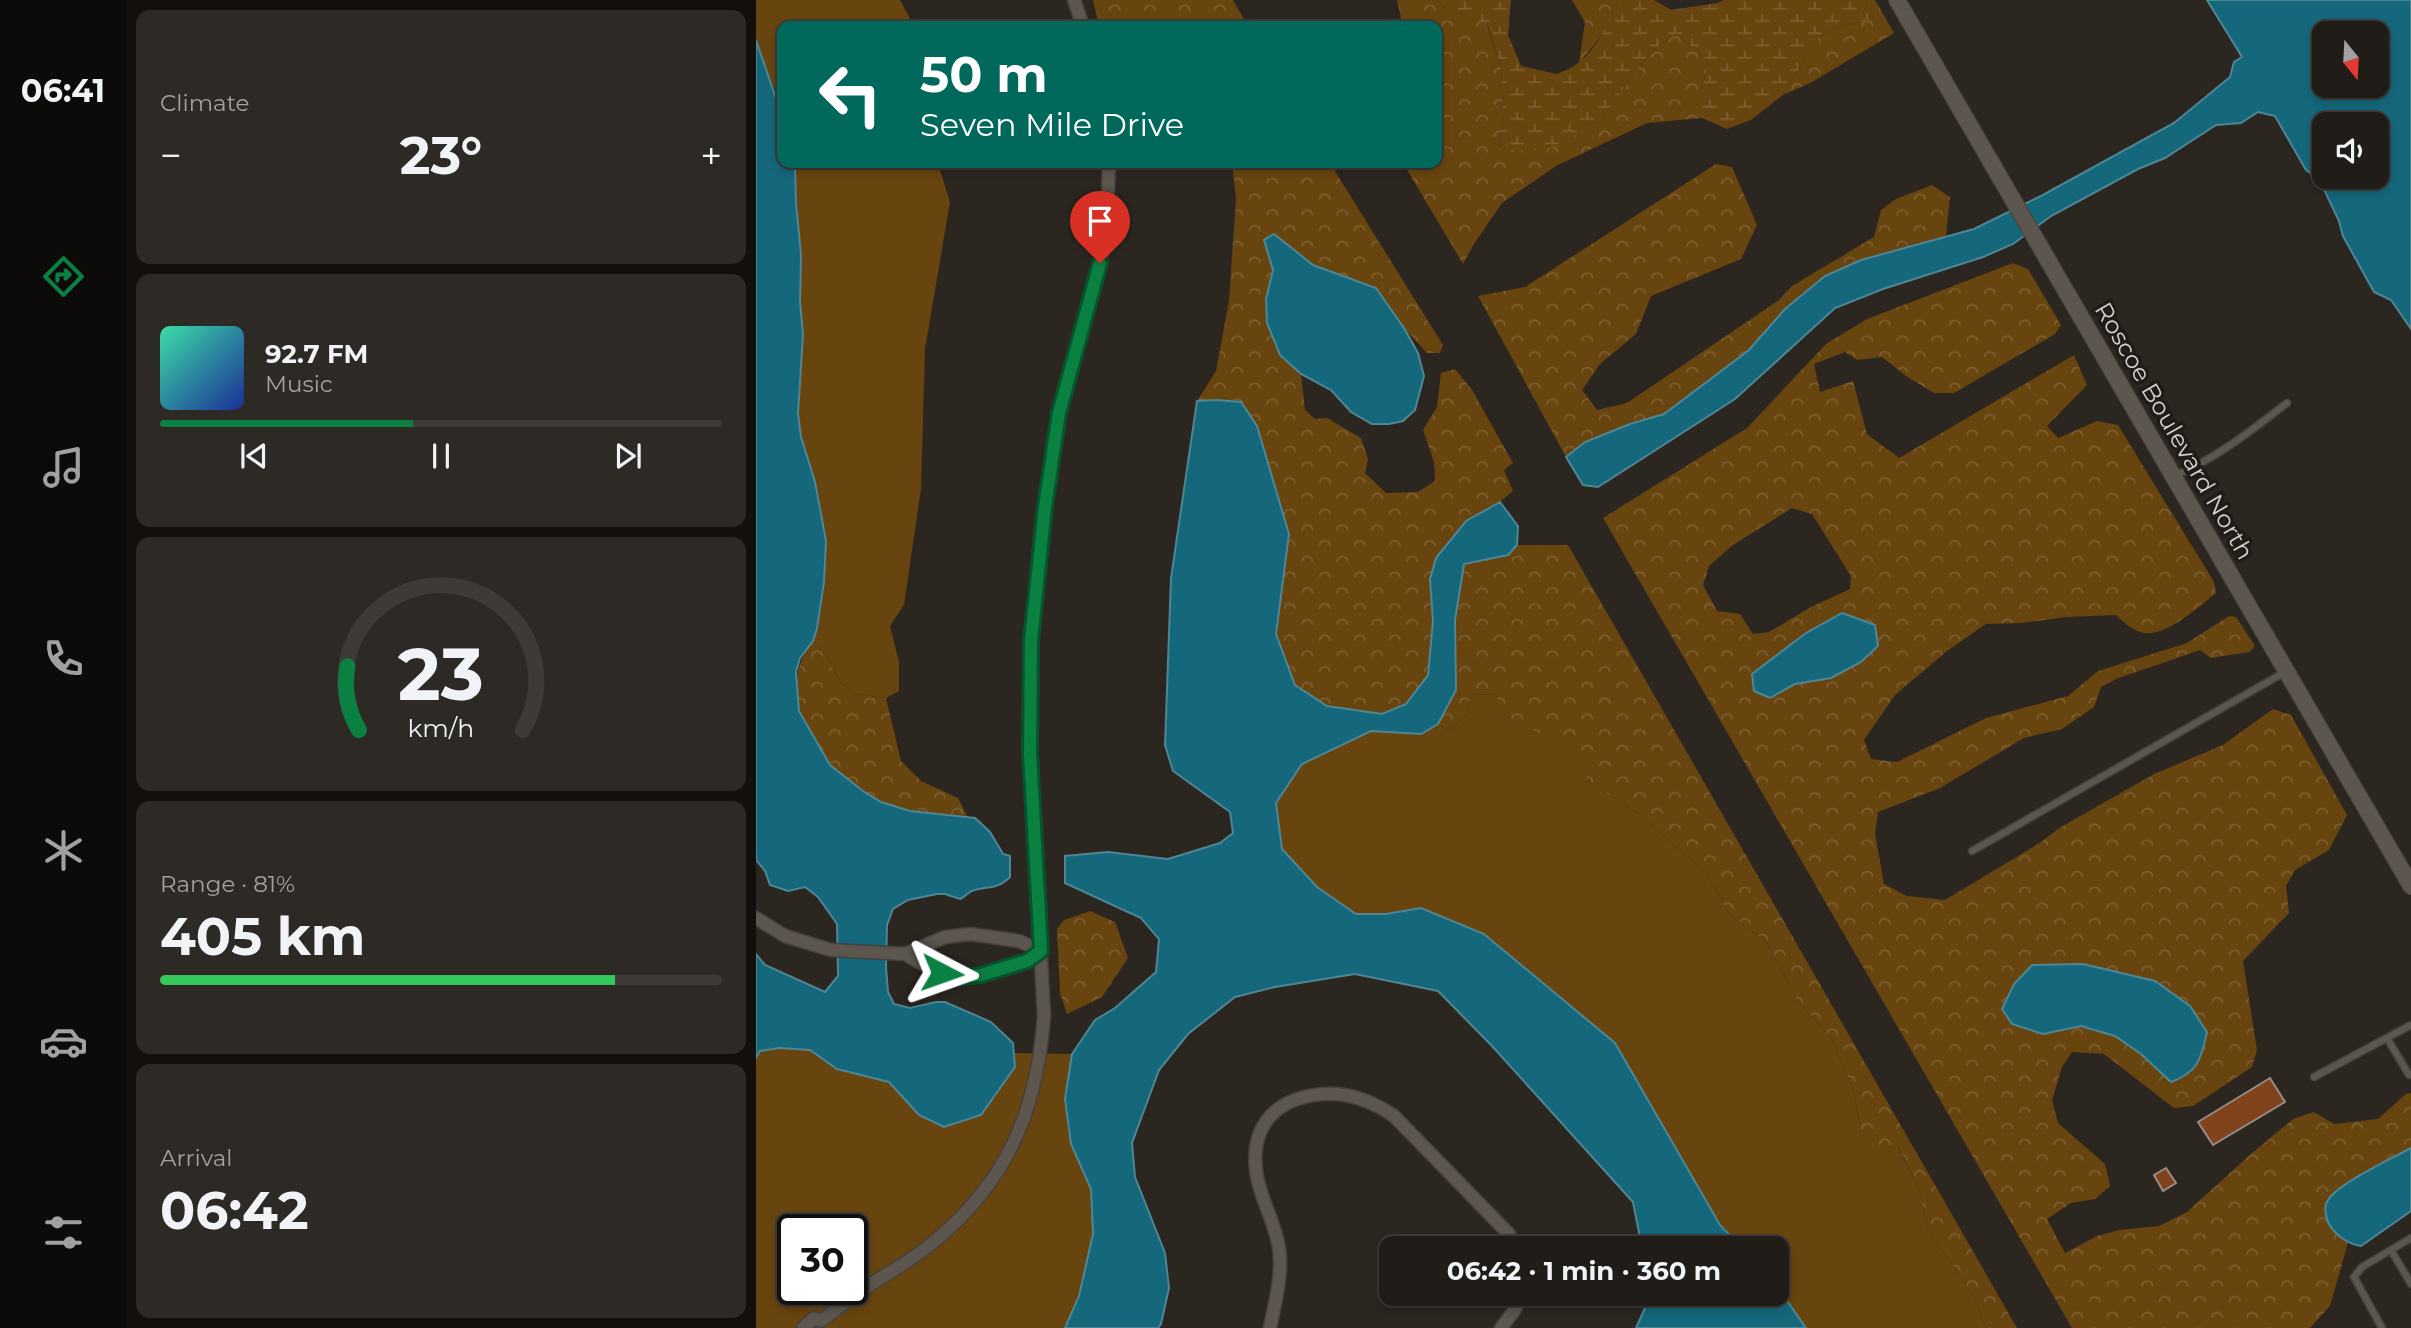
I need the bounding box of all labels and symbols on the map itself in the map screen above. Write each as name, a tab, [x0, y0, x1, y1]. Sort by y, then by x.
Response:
north arrow	[2312, 21, 2389, 98]
pin	[1070, 191, 1130, 263]
street label: Roscoe Boulevard North	[2089, 297, 2260, 565]
position arrow	[905, 936, 979, 1010]
speed limit sign: 30	[777, 1214, 868, 1305]

